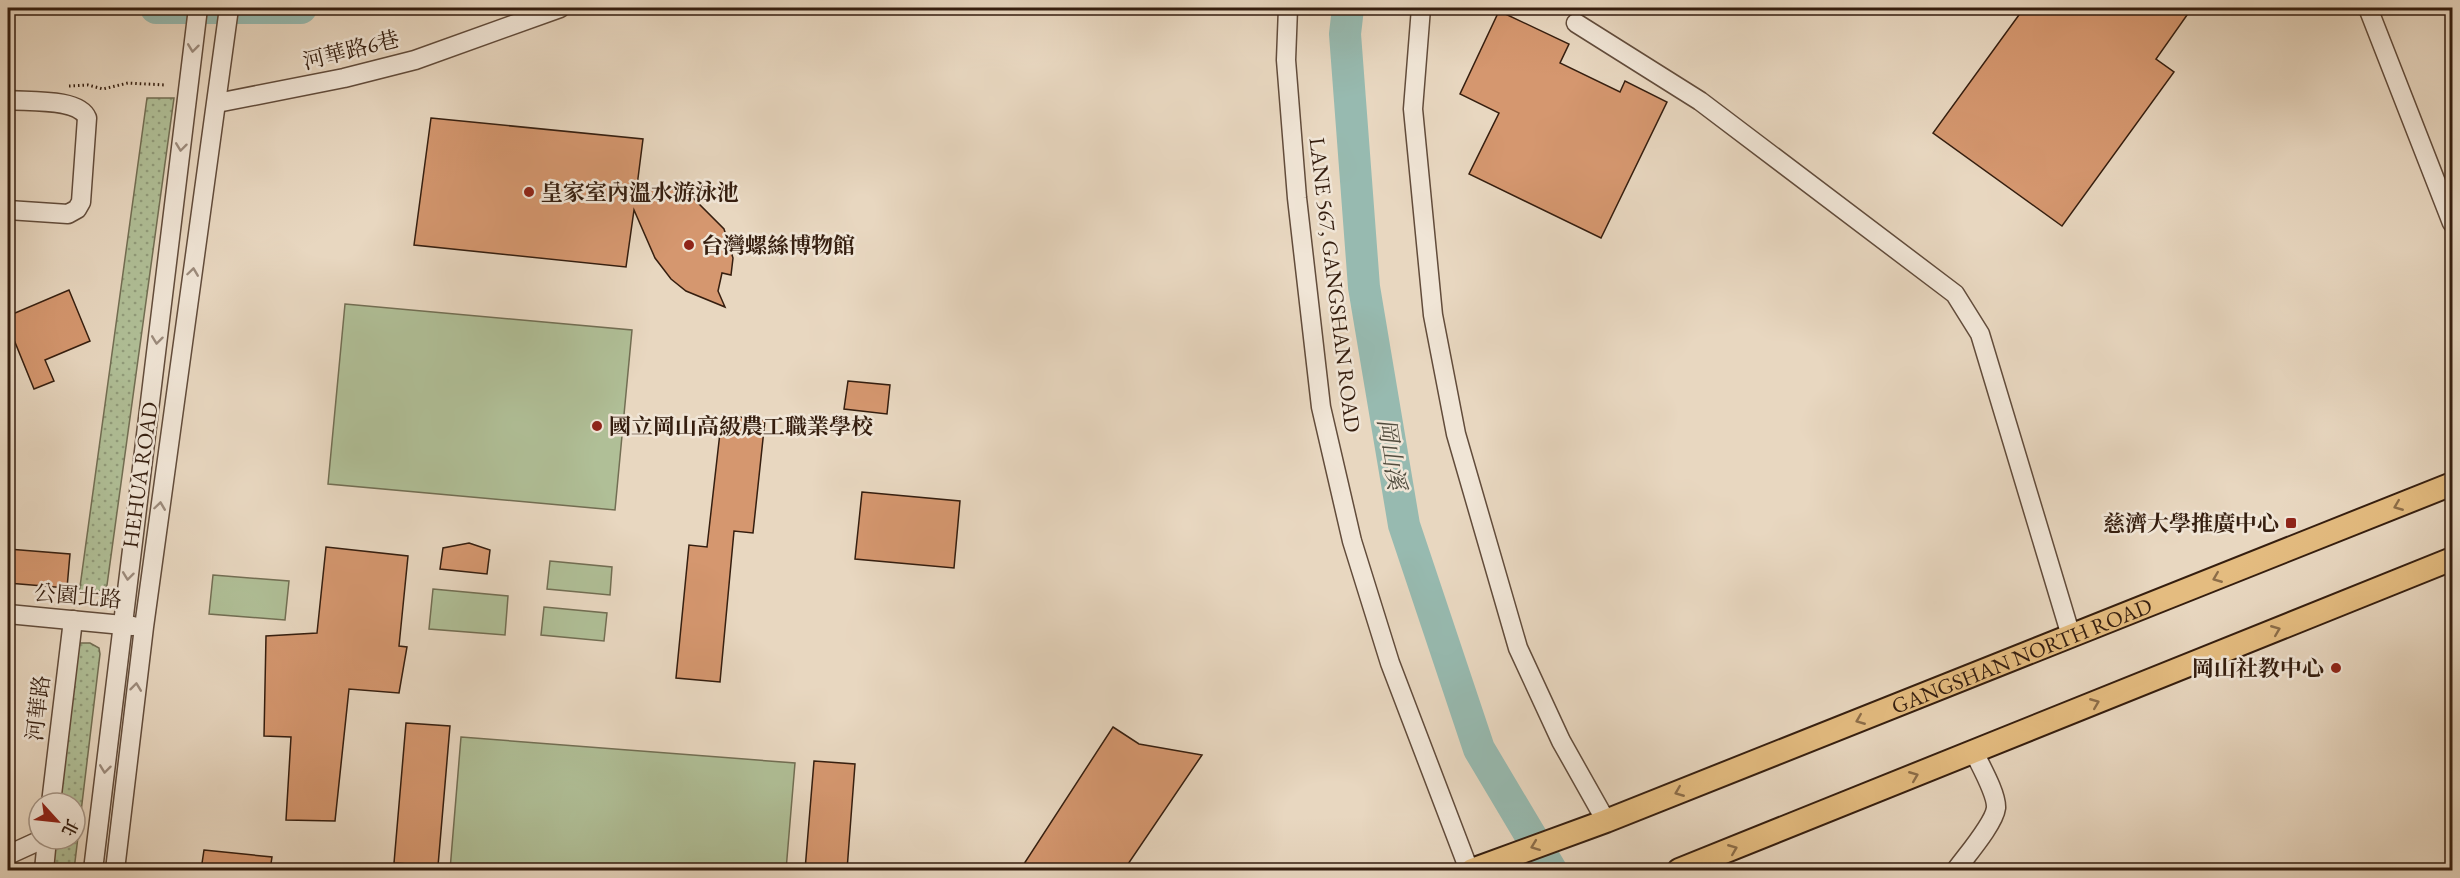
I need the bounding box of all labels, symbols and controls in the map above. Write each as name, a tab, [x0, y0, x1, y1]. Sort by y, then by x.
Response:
street label: 河華路6巷	[300, 24, 402, 76]
one-way arrow	[187, 43, 199, 53]
street label: LANE 567, GANGSHAN ROAD	[1303, 136, 1367, 434]
one-way arrow	[175, 142, 187, 151]
place label: 皇家室內溫水游泳池	[541, 178, 739, 207]
marker: 皇家室內溫水游泳池	[522, 185, 536, 199]
place label: 台灣螺絲博物館	[701, 231, 855, 260]
marker: 台灣螺絲博物館	[682, 238, 696, 252]
one-way arrow	[187, 267, 199, 276]
one-way arrow	[151, 336, 164, 345]
street label: HEHUA ROAD	[115, 400, 165, 550]
place label: 國立岡山高級農工職業學校	[609, 412, 873, 441]
water label: 岡山溪	[1371, 416, 1413, 495]
marker: 國立岡山高級農工職業學校	[590, 419, 604, 433]
one-way arrow	[2393, 499, 2404, 511]
one-way arrow	[154, 502, 166, 511]
place label: 慈濟大學推廣中心	[2103, 509, 2279, 538]
marker: 慈濟大學推廣中心	[2284, 516, 2298, 530]
one-way arrow	[123, 571, 135, 580]
one-way arrow	[2212, 571, 2223, 583]
street label: 公園北路	[33, 578, 123, 614]
street label: GANGSHAN NORTH ROAD	[1887, 591, 2156, 720]
one-way arrow	[2270, 625, 2281, 637]
place label: 岡山社教中心	[2192, 654, 2324, 683]
marker: 岡山社教中心	[2329, 661, 2343, 675]
street label: 河華路	[20, 673, 56, 743]
one-way arrow	[130, 683, 142, 692]
one-way arrow	[2089, 698, 2100, 710]
one-way arrow	[1855, 713, 1866, 725]
one-way arrow	[100, 765, 112, 774]
one-way arrow	[1908, 771, 1919, 783]
one-way arrow	[1674, 785, 1685, 797]
north arrow	[27, 791, 87, 851]
text: 北	[57, 816, 83, 839]
one-way arrow	[1530, 839, 1541, 852]
one-way arrow	[1727, 844, 1738, 856]

